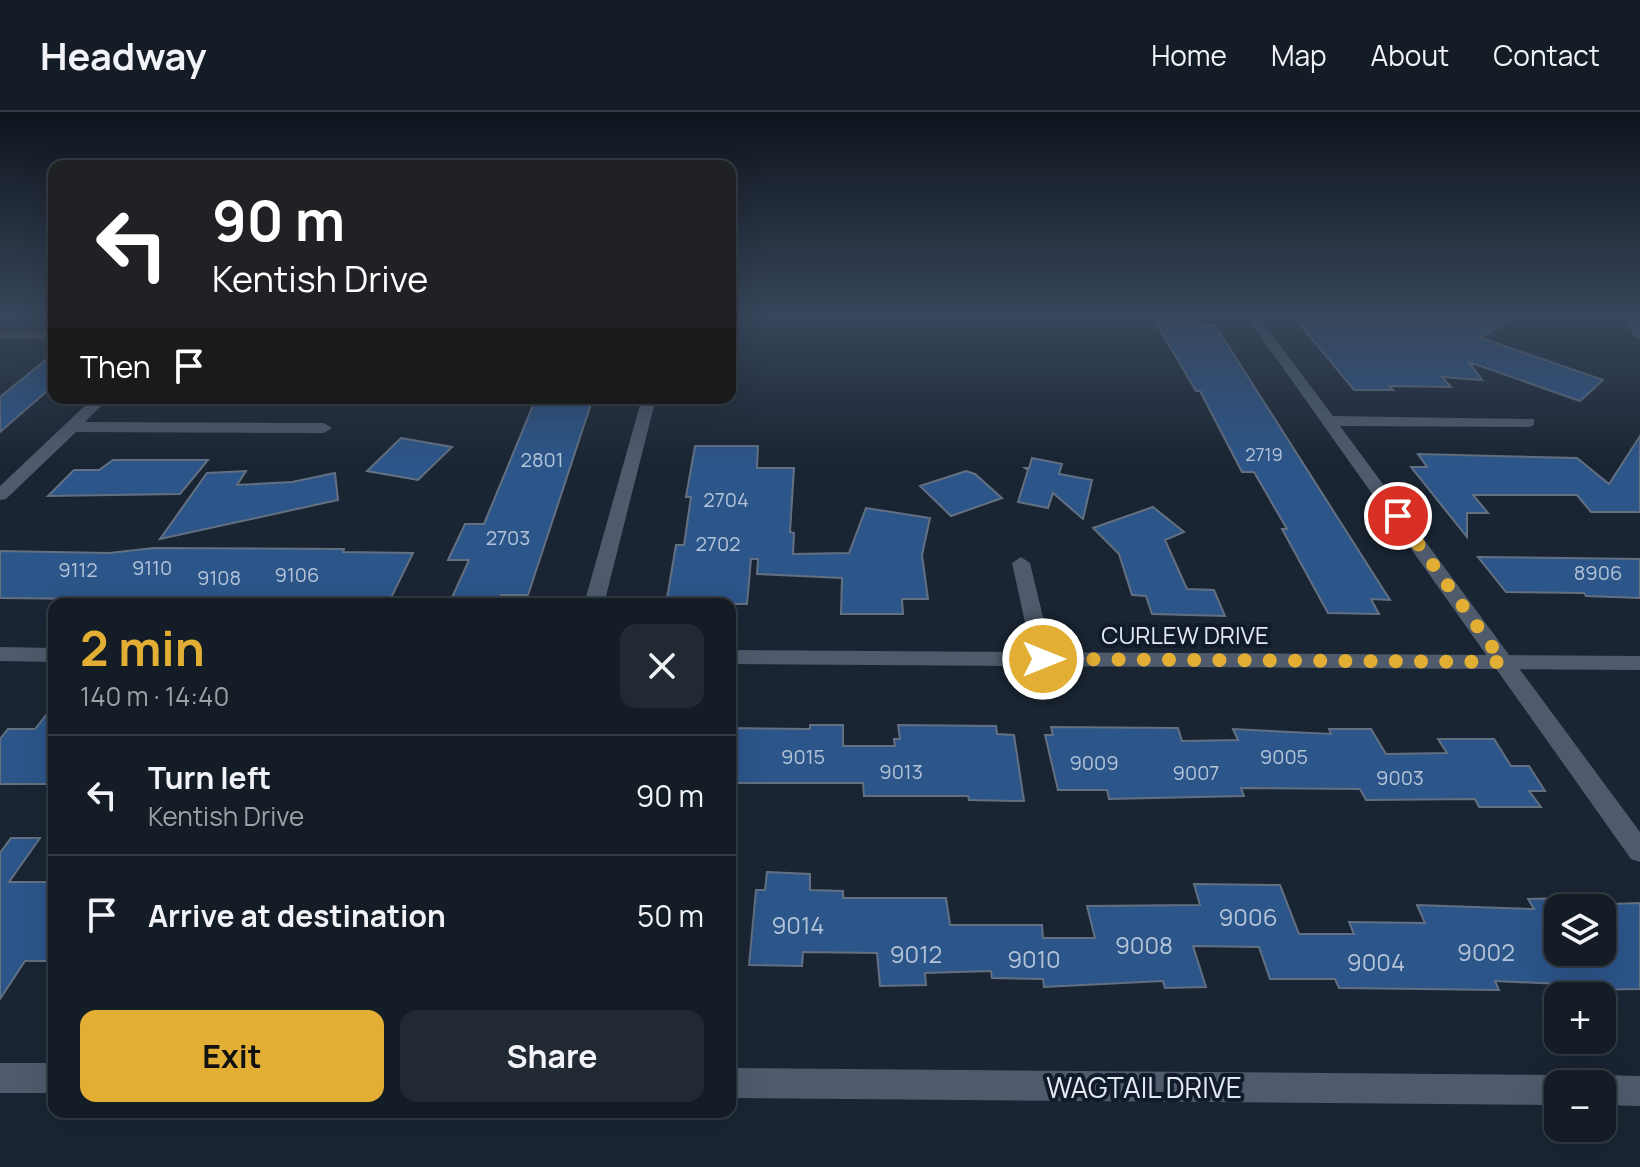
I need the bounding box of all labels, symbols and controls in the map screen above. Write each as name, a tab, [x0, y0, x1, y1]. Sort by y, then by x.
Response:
text: Headway	[40, 29, 207, 81]
text: Home	[1151, 36, 1227, 74]
text: Map	[1271, 36, 1327, 74]
text: About	[1371, 36, 1449, 74]
text: Contact	[1493, 36, 1600, 74]
text: 90 m	[212, 181, 345, 258]
icon: left	[80, 192, 184, 296]
text: Kentish Drive	[212, 254, 428, 303]
icon: arrive	[167, 344, 211, 388]
text: Then	[80, 346, 151, 387]
house number: 2719	[1245, 442, 1283, 466]
house number: 2801	[520, 446, 564, 473]
pin	[1364, 482, 1432, 550]
house number: 2704	[703, 486, 749, 513]
icon: arrive	[1376, 494, 1420, 538]
house number: 2703	[486, 524, 530, 551]
house number: 2702	[695, 530, 741, 557]
house number: 9110	[132, 554, 172, 581]
house number: 9112	[58, 556, 98, 583]
house number: 8906	[1574, 559, 1622, 586]
house number: 9106	[275, 561, 319, 588]
house number: 9108	[197, 564, 241, 591]
text: 2 min	[80, 615, 205, 680]
position arrow	[1001, 617, 1085, 701]
street label: CURLEW DRIVE	[1101, 618, 1269, 651]
button: close	[620, 624, 704, 708]
text: 140 m · 14:40	[80, 678, 229, 714]
house number: 9015	[781, 743, 825, 770]
house number: 9005	[1260, 743, 1308, 770]
house number: 9009	[1069, 749, 1119, 776]
text: Turn left	[148, 757, 271, 798]
house number: 9013	[879, 758, 923, 785]
house number: 9007	[1173, 759, 1219, 786]
house number: 9003	[1376, 764, 1424, 791]
icon: left	[80, 773, 124, 817]
text: 90 m	[636, 775, 704, 816]
text: Kentish Drive	[148, 798, 304, 834]
icon: arrive	[80, 893, 124, 937]
map controls	[1544, 894, 1616, 1142]
button: layers	[1544, 894, 1616, 966]
text: Arrive at destination	[148, 895, 446, 936]
text: 50 m	[637, 895, 704, 936]
house number: 9006	[1218, 900, 1278, 933]
house number: 9014	[771, 908, 825, 941]
house number: 9008	[1115, 928, 1173, 961]
house number: 9002	[1457, 935, 1515, 968]
house number: 9012	[890, 937, 942, 970]
house number: 9010	[1007, 942, 1061, 975]
house number: 9004	[1347, 945, 1405, 978]
button: +	[1544, 982, 1616, 1054]
button: Exit	[80, 1010, 384, 1102]
button: Share	[400, 1010, 704, 1102]
street label: WAGTAIL DRIVE	[1046, 1068, 1242, 1106]
button: −	[1544, 1070, 1616, 1142]

